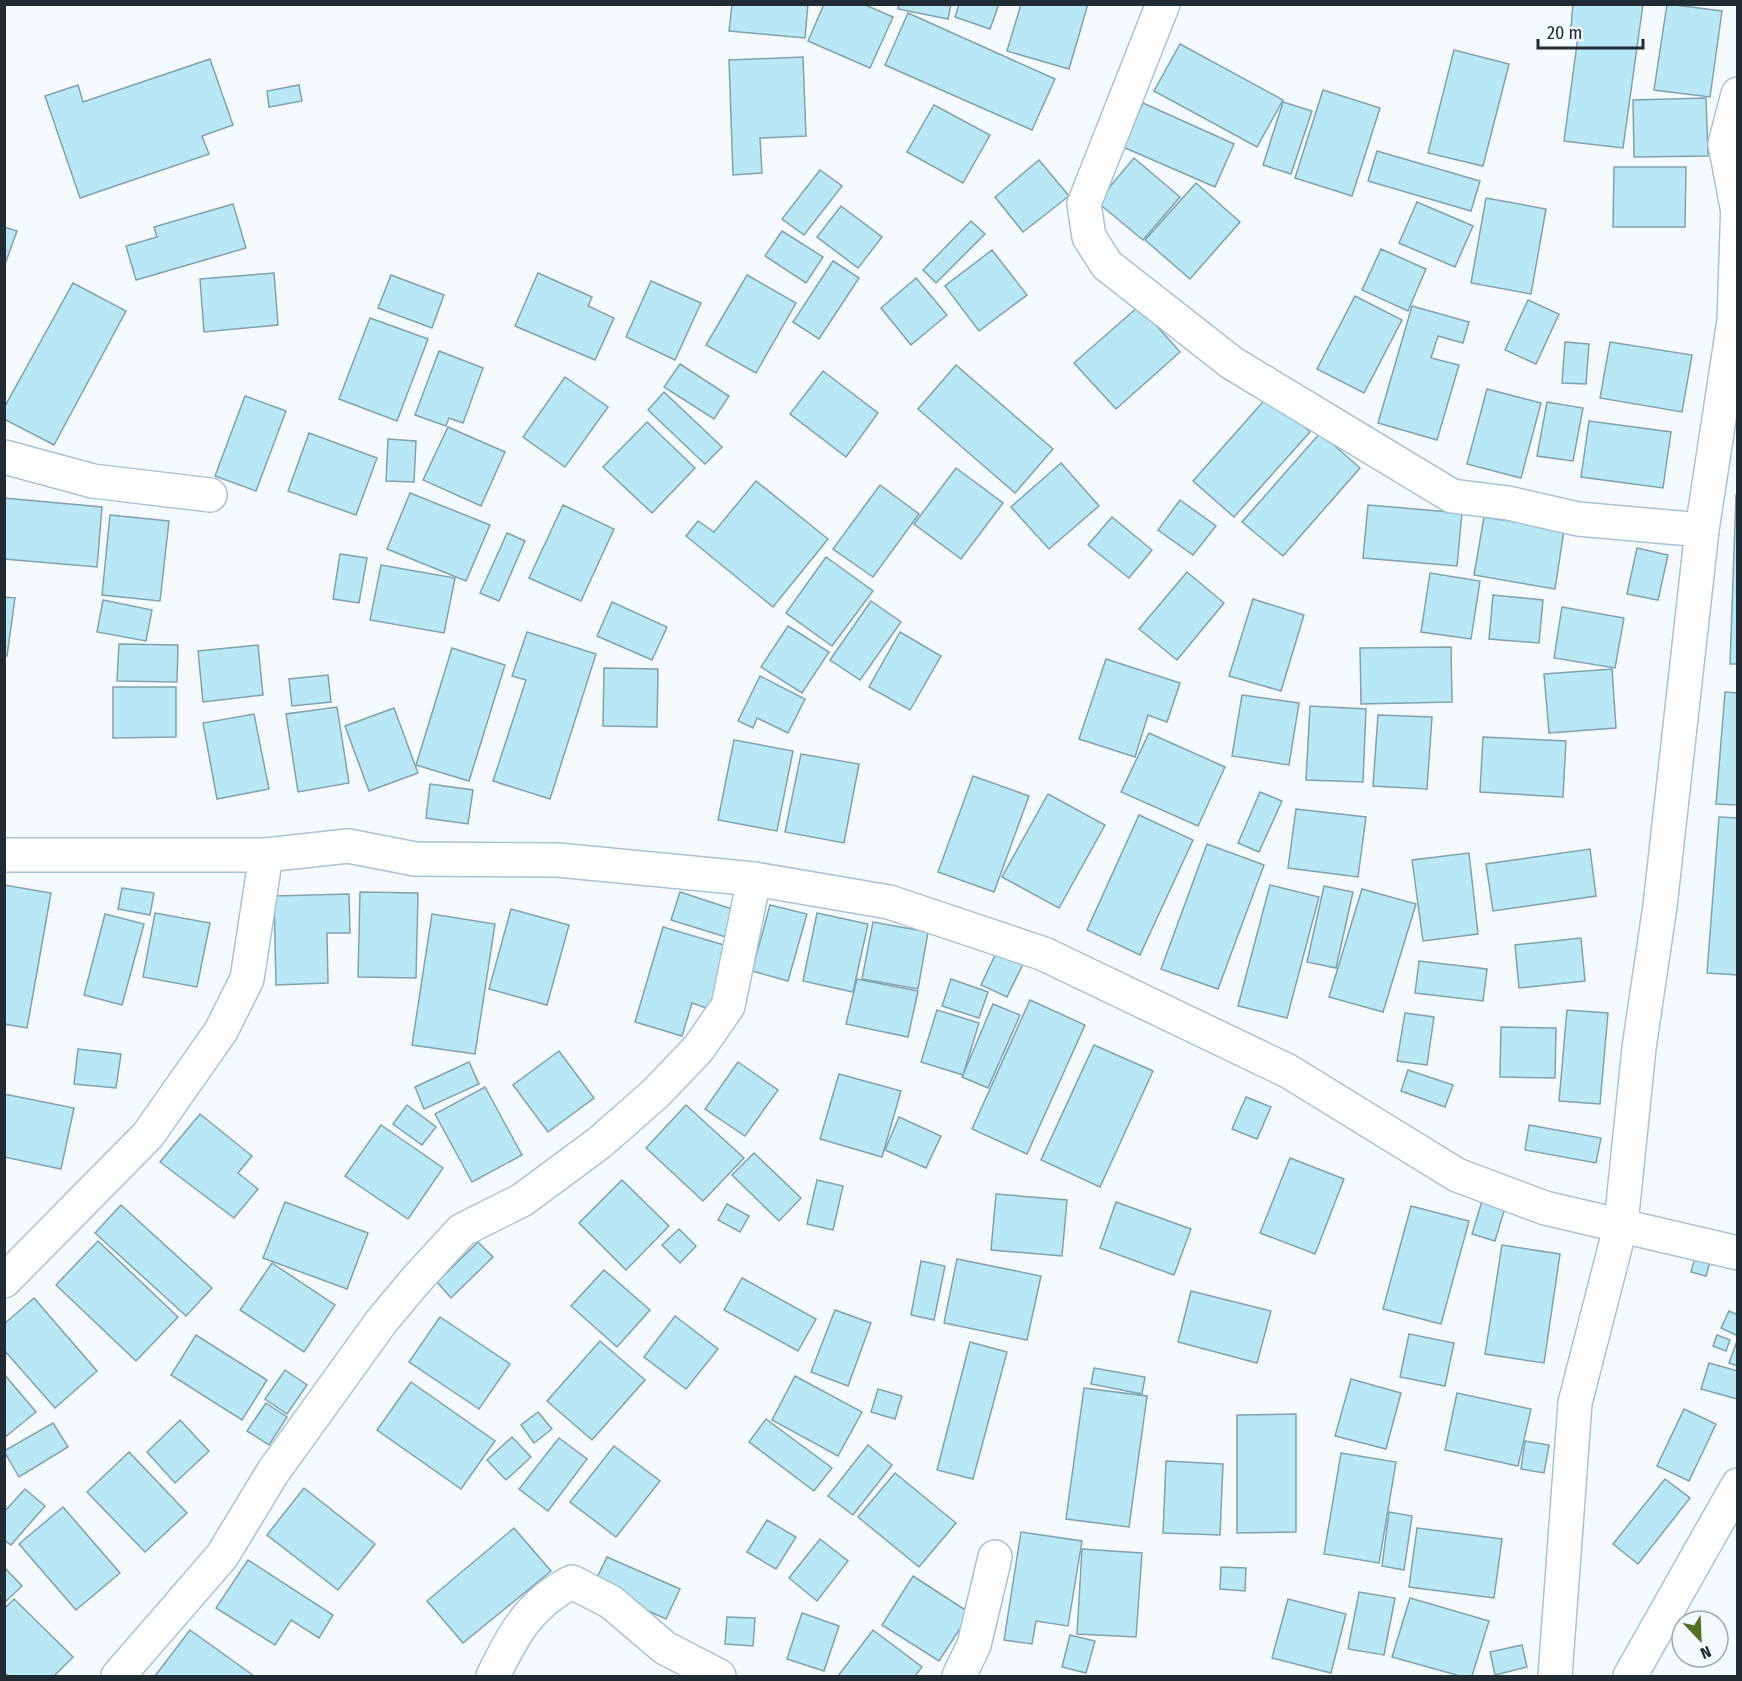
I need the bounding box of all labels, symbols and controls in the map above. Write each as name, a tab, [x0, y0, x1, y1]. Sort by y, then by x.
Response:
scale bar	[1538, 12, 1643, 50]
text: 20 m	[1547, 22, 1582, 44]
north arrow	[1670, 1609, 1730, 1669]
text: N	[1698, 1642, 1714, 1663]

